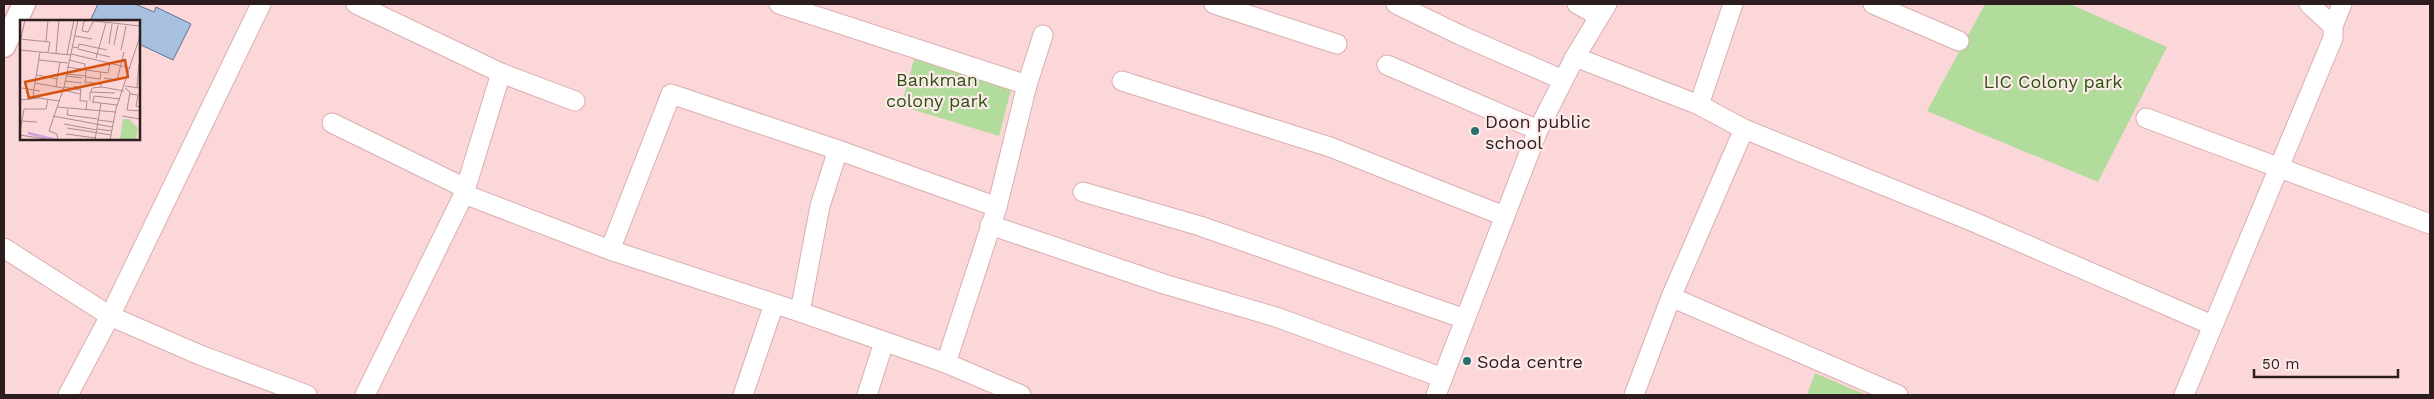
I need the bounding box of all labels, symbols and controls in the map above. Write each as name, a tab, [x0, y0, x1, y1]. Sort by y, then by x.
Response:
inset map	[20, 20, 140, 140]
park label: Bankman colony park	[886, 69, 988, 111]
park label: LIC Colony park	[1984, 71, 2122, 92]
place label: Doon public school	[1485, 111, 1591, 153]
marker: Doon public school	[1469, 125, 1481, 137]
scale bar	[2254, 346, 2398, 378]
place label: Soda centre	[1477, 351, 1583, 372]
marker: Soda centre	[1461, 355, 1473, 367]
text: 50 m	[2262, 355, 2299, 373]

